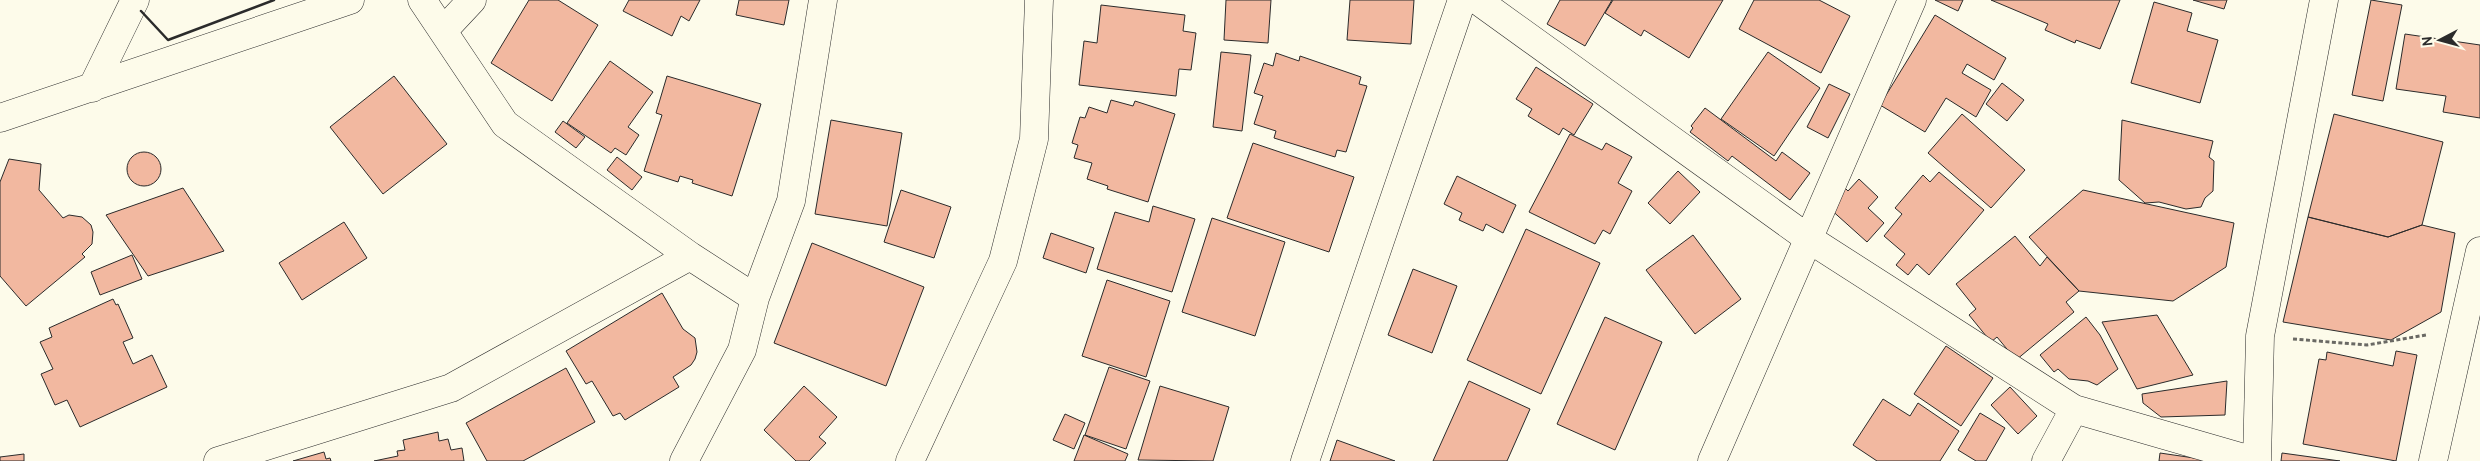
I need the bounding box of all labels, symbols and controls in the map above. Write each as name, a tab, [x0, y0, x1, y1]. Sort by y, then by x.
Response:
north arrow	[2415, 15, 2465, 65]
text: N	[2420, 35, 2438, 47]

